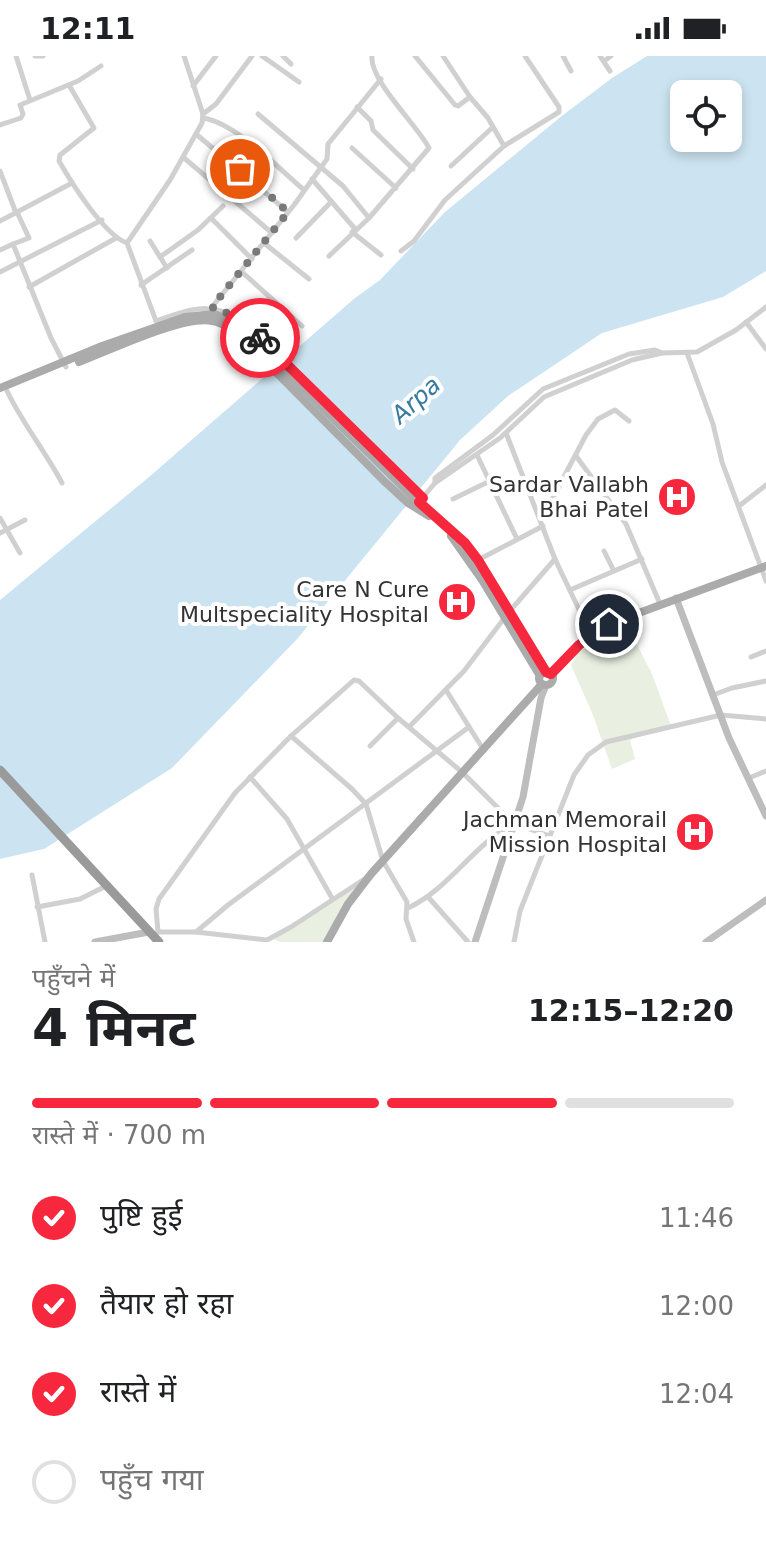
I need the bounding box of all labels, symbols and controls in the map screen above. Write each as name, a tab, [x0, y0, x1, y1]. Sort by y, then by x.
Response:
text: 12:11	[40, 11, 136, 46]
map controls	[670, 80, 742, 152]
button: locate	[670, 80, 742, 152]
pin	[206, 135, 274, 203]
icon: bag	[218, 147, 262, 191]
courier	[220, 298, 300, 378]
icon: bike	[238, 316, 282, 360]
water label: Arpa	[384, 371, 446, 431]
place label: Sardar Vallabh Bhai Patel	[489, 472, 649, 522]
hospital icon: Sardar Vallabh Bhai Patel	[656, 476, 698, 518]
place label: Care N Cure Multspeciality Hospital	[180, 577, 429, 627]
hospital icon: Care N Cure Multspeciality Hospital	[436, 581, 478, 623]
pin	[575, 590, 643, 658]
icon: home	[587, 602, 631, 646]
place label: Jachman Memorail Mission Hospital	[461, 807, 667, 857]
hospital icon: Jachman Memorail Mission Hospital	[674, 811, 716, 853]
text: पहुँचने में	[32, 963, 115, 993]
text: 12:15–12:20	[528, 993, 734, 1028]
text: 4 मिनट	[32, 998, 195, 1058]
text: रास्ते में · 700 m	[32, 1120, 206, 1150]
icon: check	[32, 1196, 76, 1240]
text: पुष्टि हुई	[100, 1198, 183, 1233]
text: 11:46	[659, 1203, 734, 1233]
icon: check	[32, 1284, 76, 1328]
text: तैयार हो रहा	[100, 1286, 233, 1321]
text: 12:00	[659, 1291, 734, 1321]
icon: check	[32, 1372, 76, 1416]
text: रास्ते में	[100, 1374, 176, 1409]
text: 12:04	[659, 1379, 734, 1409]
text: पहुँच गया	[100, 1462, 204, 1497]

